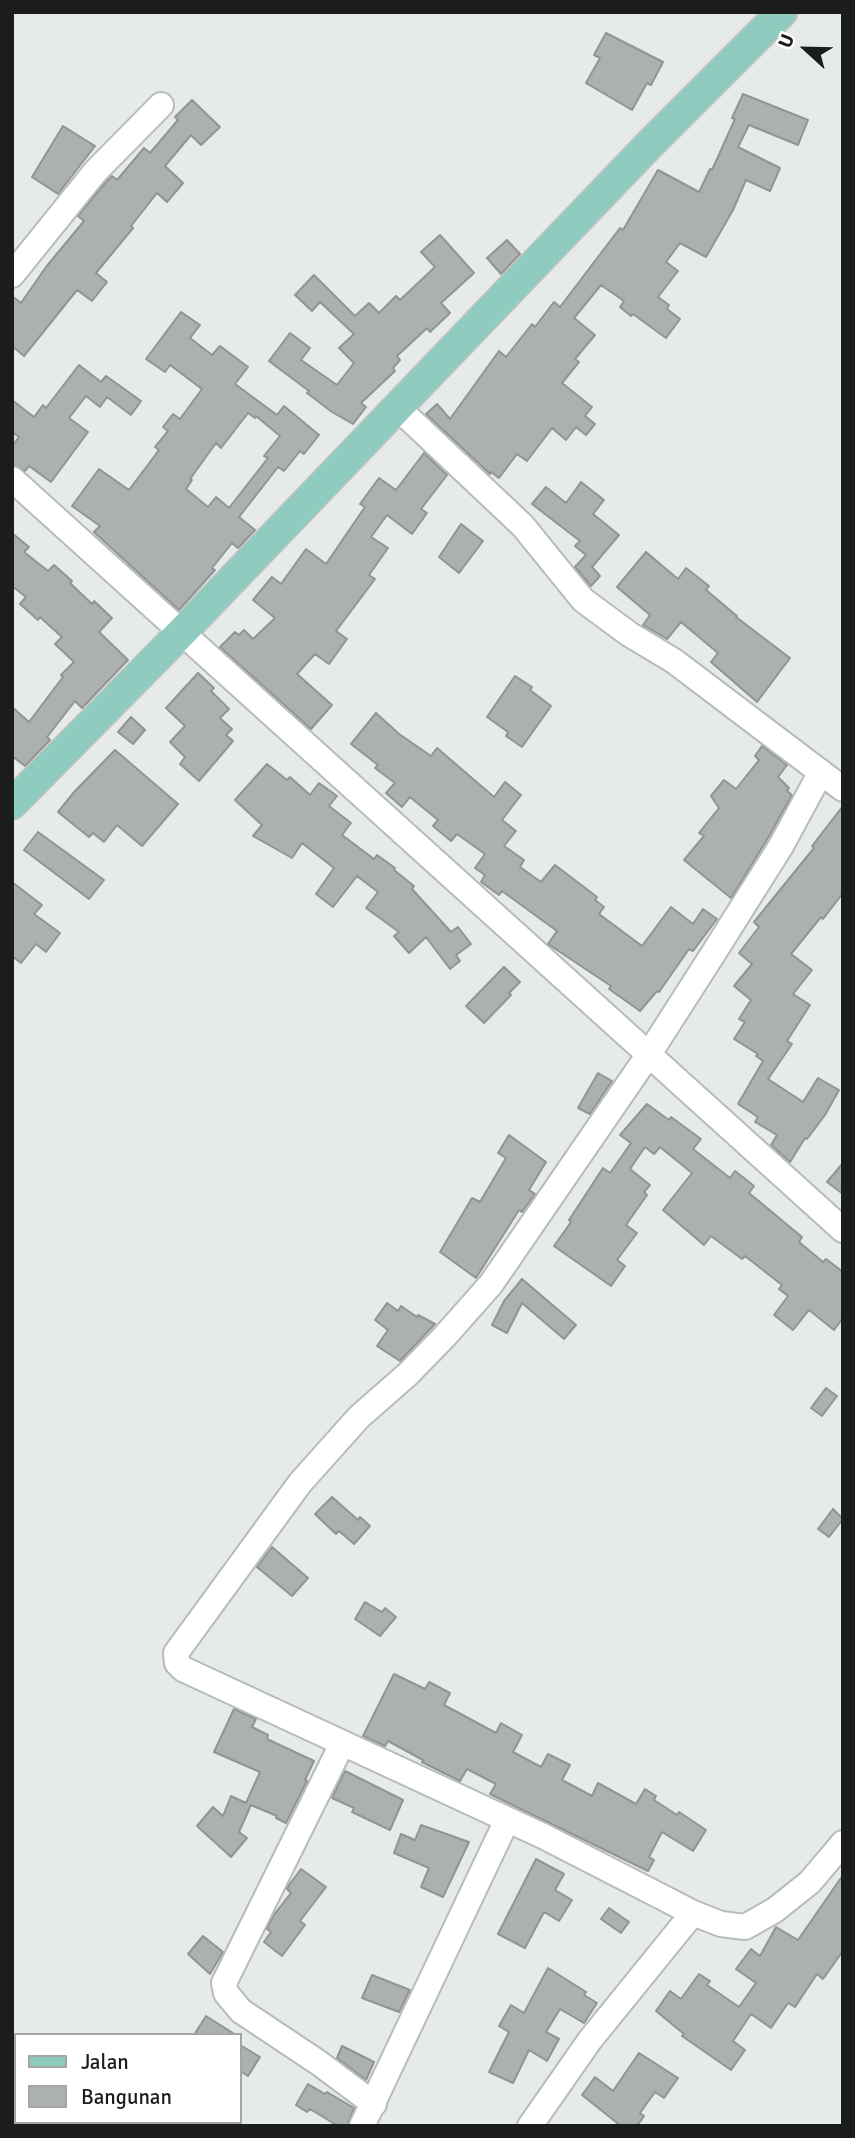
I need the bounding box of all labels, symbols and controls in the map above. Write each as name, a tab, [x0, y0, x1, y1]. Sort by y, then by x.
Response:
north arrow	[771, 14, 841, 84]
text: U	[773, 31, 800, 52]
legend	[14, 2033, 242, 2124]
text: Jalan	[81, 2049, 129, 2075]
text: Bangunan	[81, 2084, 172, 2110]

